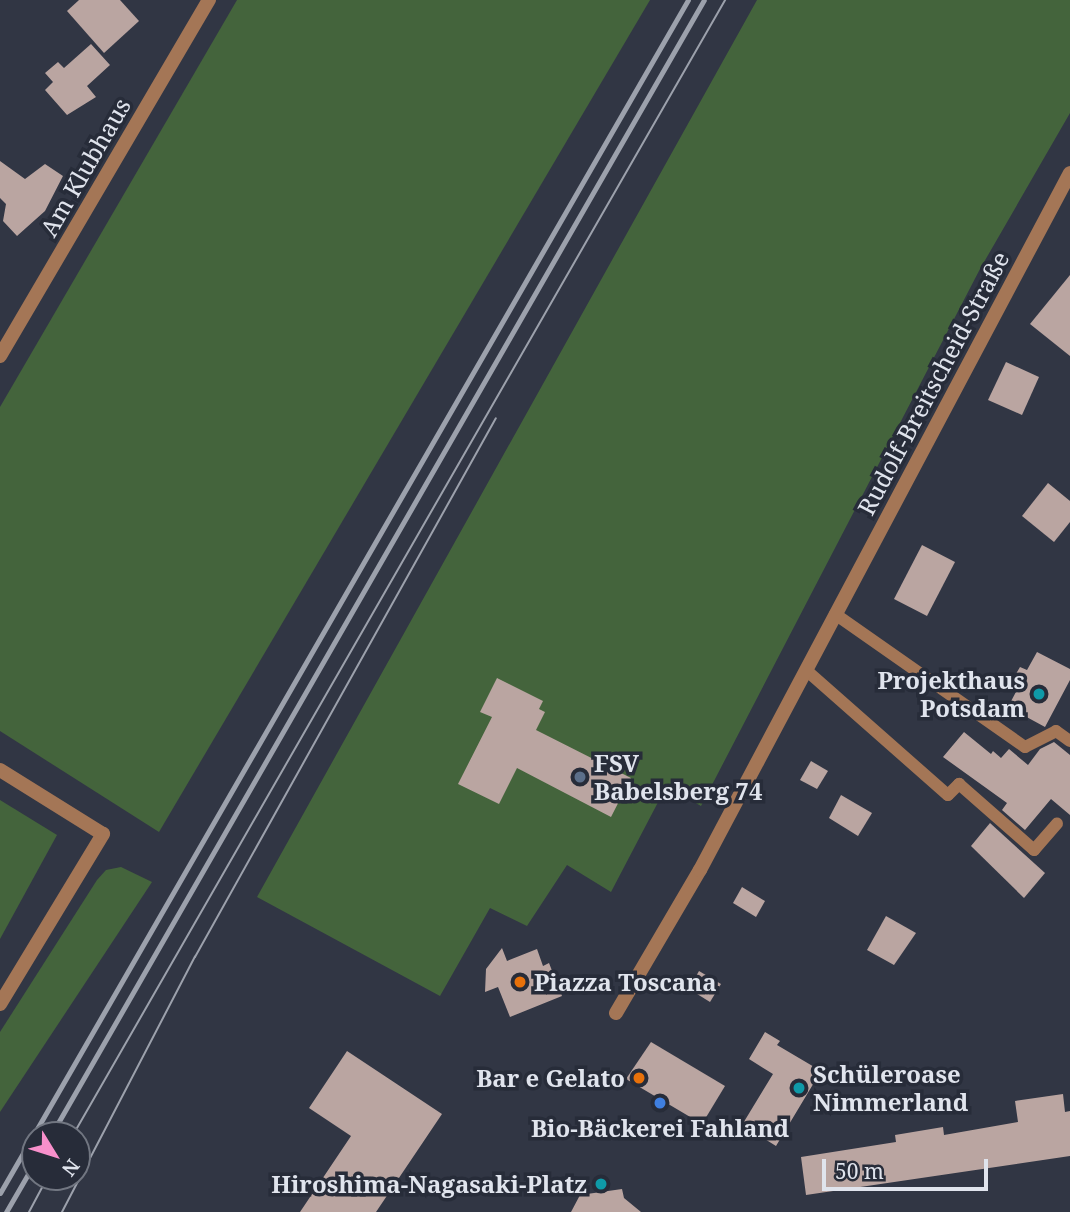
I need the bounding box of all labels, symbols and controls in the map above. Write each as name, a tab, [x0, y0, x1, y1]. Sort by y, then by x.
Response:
street label: Am Klubhaus	[34, 93, 136, 241]
street label: Rudolf-Breitscheid-Straße	[851, 246, 1015, 520]
place label: Projekthaus Potsdam	[877, 666, 1025, 722]
marker: Projekthaus Potsdam	[1031, 686, 1047, 702]
place label: FSV Babelsberg 74	[594, 749, 762, 805]
marker: FSV Babelsberg 74	[572, 769, 588, 785]
place label: Piazza Toscana	[534, 968, 717, 996]
marker: Piazza Toscana	[512, 974, 528, 990]
place label: Schüleroase Nimmerland	[813, 1060, 968, 1116]
place label: Bar e Gelato	[476, 1064, 625, 1092]
marker: Bar e Gelato	[631, 1070, 647, 1086]
marker: Schüleroase Nimmerland	[791, 1080, 807, 1096]
marker: Bio-Bäckerei Fahland	[652, 1095, 668, 1111]
place label: Bio-Bäckerei Fahland	[531, 1114, 789, 1142]
north arrow	[21, 1121, 91, 1191]
scale bar	[825, 1146, 991, 1190]
text: N	[56, 1154, 86, 1182]
text: 50 m	[835, 1157, 884, 1185]
place label: Hiroshima-Nagasaki-Platz	[271, 1170, 587, 1198]
marker: Hiroshima-Nagasaki-Platz	[593, 1176, 609, 1192]

